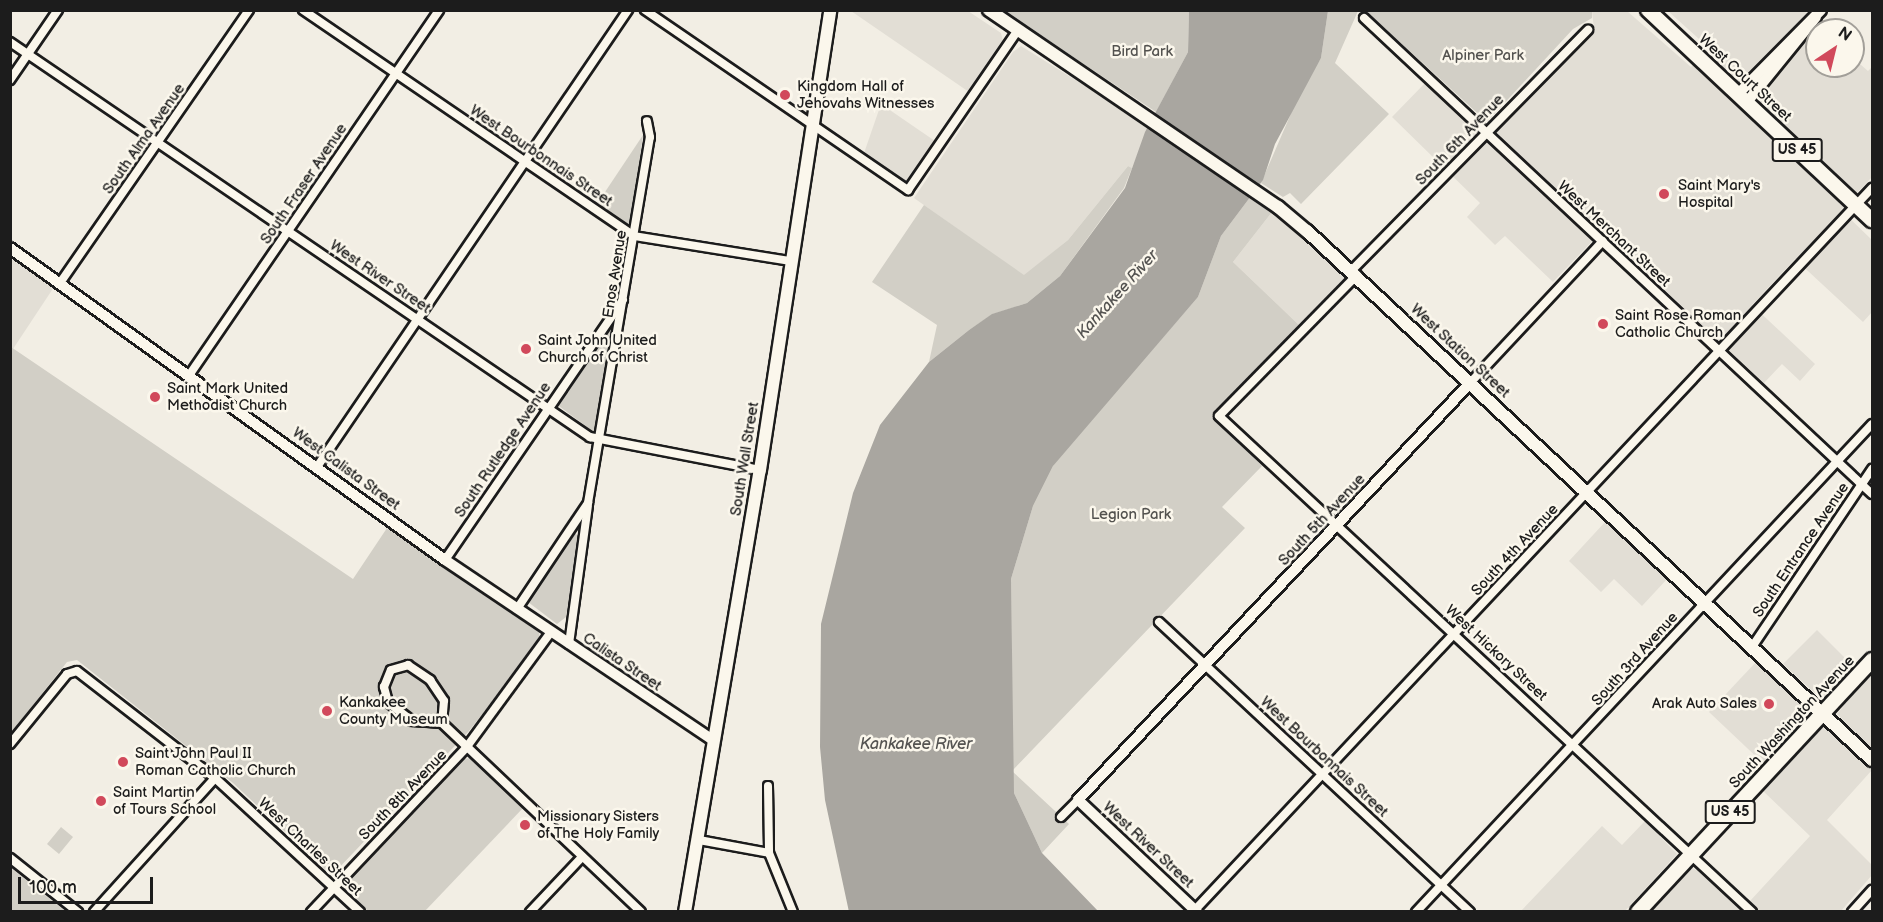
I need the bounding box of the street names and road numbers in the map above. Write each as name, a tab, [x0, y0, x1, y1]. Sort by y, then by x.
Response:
street label: West Court Street	[1695, 30, 1795, 126]
street label: South Alma Avenue	[99, 80, 189, 198]
street label: South 6th Avenue	[1412, 91, 1508, 189]
street label: West Bourbonnais Street	[466, 101, 616, 211]
street label: South Fraser Avenue	[257, 120, 351, 248]
road number: US 45	[1772, 139, 1822, 161]
street label: West Merchant Street	[1554, 177, 1674, 291]
street label: Enos Avenue	[599, 229, 631, 319]
street label: West River Street	[326, 237, 434, 317]
street label: West Station Street	[1406, 300, 1514, 402]
street label: South Rutledge Avenue	[451, 379, 555, 521]
street label: South Wall Street	[727, 400, 763, 518]
street label: West Calista Street	[288, 424, 404, 514]
street label: South 5th Avenue	[1275, 470, 1369, 570]
street label: South Entrance Avenue	[1749, 479, 1853, 621]
street label: South 4th Avenue	[1468, 500, 1562, 600]
street label: West Hickory Street	[1441, 601, 1551, 705]
street label: South 3rd Avenue	[1588, 608, 1682, 710]
street label: Calista Street	[579, 629, 665, 695]
street label: South Washington Avenue	[1725, 652, 1859, 792]
street label: West Bourbonnais Street	[1256, 693, 1392, 821]
street label: South 8th Avenue	[355, 746, 451, 844]
street label: West Charles Street	[254, 794, 366, 900]
street label: West River Street	[1099, 798, 1197, 892]
road number: US 45	[1704, 801, 1756, 823]

